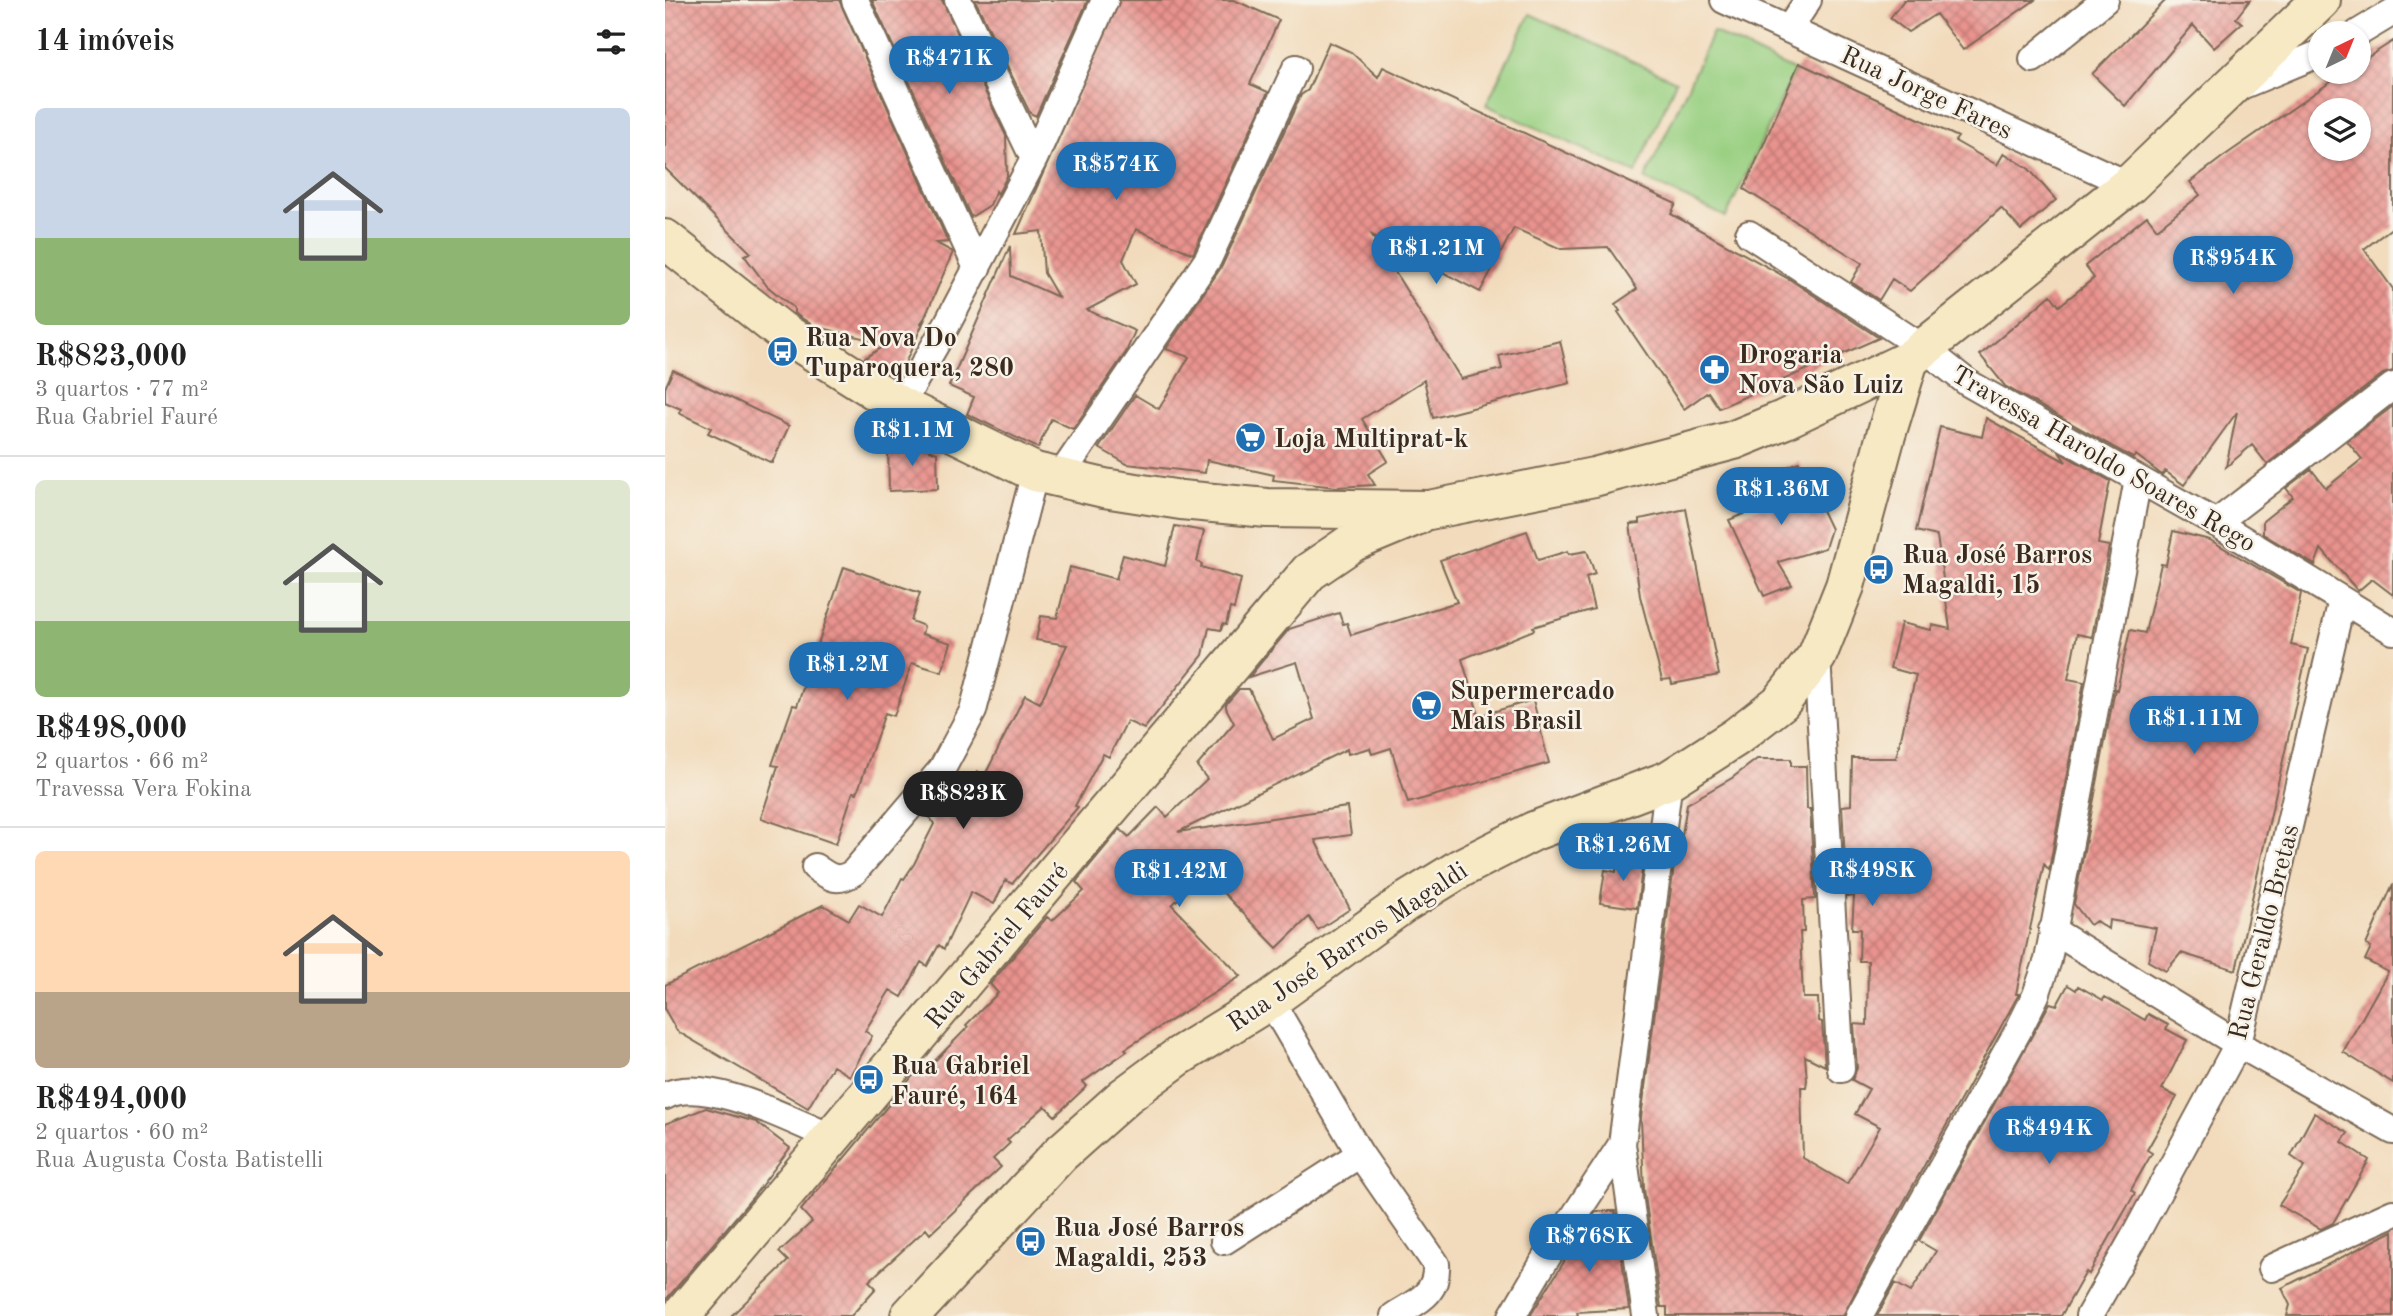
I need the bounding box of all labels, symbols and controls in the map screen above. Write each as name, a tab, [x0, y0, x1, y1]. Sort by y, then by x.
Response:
north arrow	[2308, 21, 2371, 84]
map controls	[2308, 21, 2371, 161]
icon: filters	[592, 23, 630, 61]
text: 14 imóveis	[35, 27, 174, 57]
pin: R$471K	[892, 36, 1006, 96]
street label: Rua Jorge Fares	[1836, 43, 2016, 145]
text: R$471K	[905, 47, 993, 70]
button: layers	[2308, 98, 2371, 161]
pin: R$574K	[1059, 142, 1173, 202]
icon: home	[270, 153, 396, 279]
text: R$574K	[1072, 153, 1160, 176]
pin: R$1.21M	[1371, 226, 1501, 286]
pin: R$954K	[2176, 236, 2290, 296]
text: R$1.21M	[1387, 237, 1485, 260]
text: R$954K	[2189, 247, 2277, 270]
place label: Rua Nova Do Tuparoquera, 280	[805, 326, 1014, 382]
bus stop icon: Rua Nova Do Tuparoquera, 280	[765, 335, 799, 369]
text: R$823,000	[35, 342, 187, 372]
place label: Drogaria Nova São Luiz	[1738, 343, 1904, 399]
pharmacy icon: Drogaria Nova São Luiz	[1698, 352, 1732, 386]
street label: Travessa Haroldo Soares Rego	[1946, 362, 2260, 558]
text: 3 quartos · 77 m²	[35, 378, 208, 401]
text: Rua Gabriel Fauré	[35, 406, 218, 429]
pin: R$1.1M	[855, 408, 969, 468]
text: R$1.1M	[870, 419, 954, 442]
supermarket icon: Loja Multiprat-k	[1234, 421, 1268, 455]
place label: Loja Multiprat-k	[1274, 427, 1469, 453]
pin: R$1.36M	[1716, 468, 1846, 527]
text: R$1.36M	[1732, 478, 1830, 501]
icon: home	[270, 525, 396, 651]
place label: Rua José Barros Magaldi, 15	[1902, 543, 2092, 599]
bus stop icon: Rua José Barros Magaldi, 15	[1862, 552, 1896, 586]
pin: R$1.2M	[790, 642, 904, 702]
text: R$1.2M	[805, 653, 889, 676]
place label: Supermercado Mais Brasil	[1450, 679, 1615, 735]
supermarket icon: Supermercado Mais Brasil	[1410, 688, 1444, 722]
pin: R$1.11M	[2129, 696, 2259, 756]
text: R$1.11M	[2145, 707, 2243, 730]
text: R$498,000	[35, 714, 187, 744]
text: 2 quartos · 66 m²	[35, 750, 208, 773]
pin: R$823K	[906, 772, 1020, 831]
text: Travessa Vera Fokina	[35, 778, 252, 801]
text: R$823K	[919, 782, 1007, 805]
street label: Rua Geraldo Bretas	[2226, 822, 2304, 1043]
pin: R$1.26M	[1558, 824, 1688, 883]
text: R$1.26M	[1574, 834, 1672, 857]
pin: R$498K	[1815, 848, 1929, 908]
pin: R$1.42M	[1114, 850, 1244, 909]
street label: Rua José Barros Magaldi	[1224, 858, 1473, 1038]
street label: Rua Gabriel Fauré	[921, 859, 1074, 1034]
text: R$498K	[1828, 859, 1916, 882]
text: R$1.42M	[1130, 860, 1228, 883]
icon: home	[270, 896, 396, 1022]
place label: Rua Gabriel Fauré, 164	[891, 1054, 1030, 1110]
bus stop icon: Rua Gabriel Fauré, 164	[851, 1063, 885, 1097]
text: R$494,000	[35, 1085, 187, 1115]
pin: R$494K	[1992, 1106, 2106, 1166]
text: R$494K	[2005, 1117, 2093, 1140]
text: 2 quartos · 60 m²	[35, 1121, 208, 1144]
text: Rua Augusta Costa Batistelli	[35, 1149, 323, 1172]
pin: R$768K	[1532, 1214, 1646, 1274]
place label: Rua José Barros Magaldi, 253	[1054, 1216, 1244, 1272]
bus stop icon: Rua José Barros Magaldi, 253	[1014, 1225, 1048, 1259]
text: R$768K	[1545, 1225, 1633, 1248]

